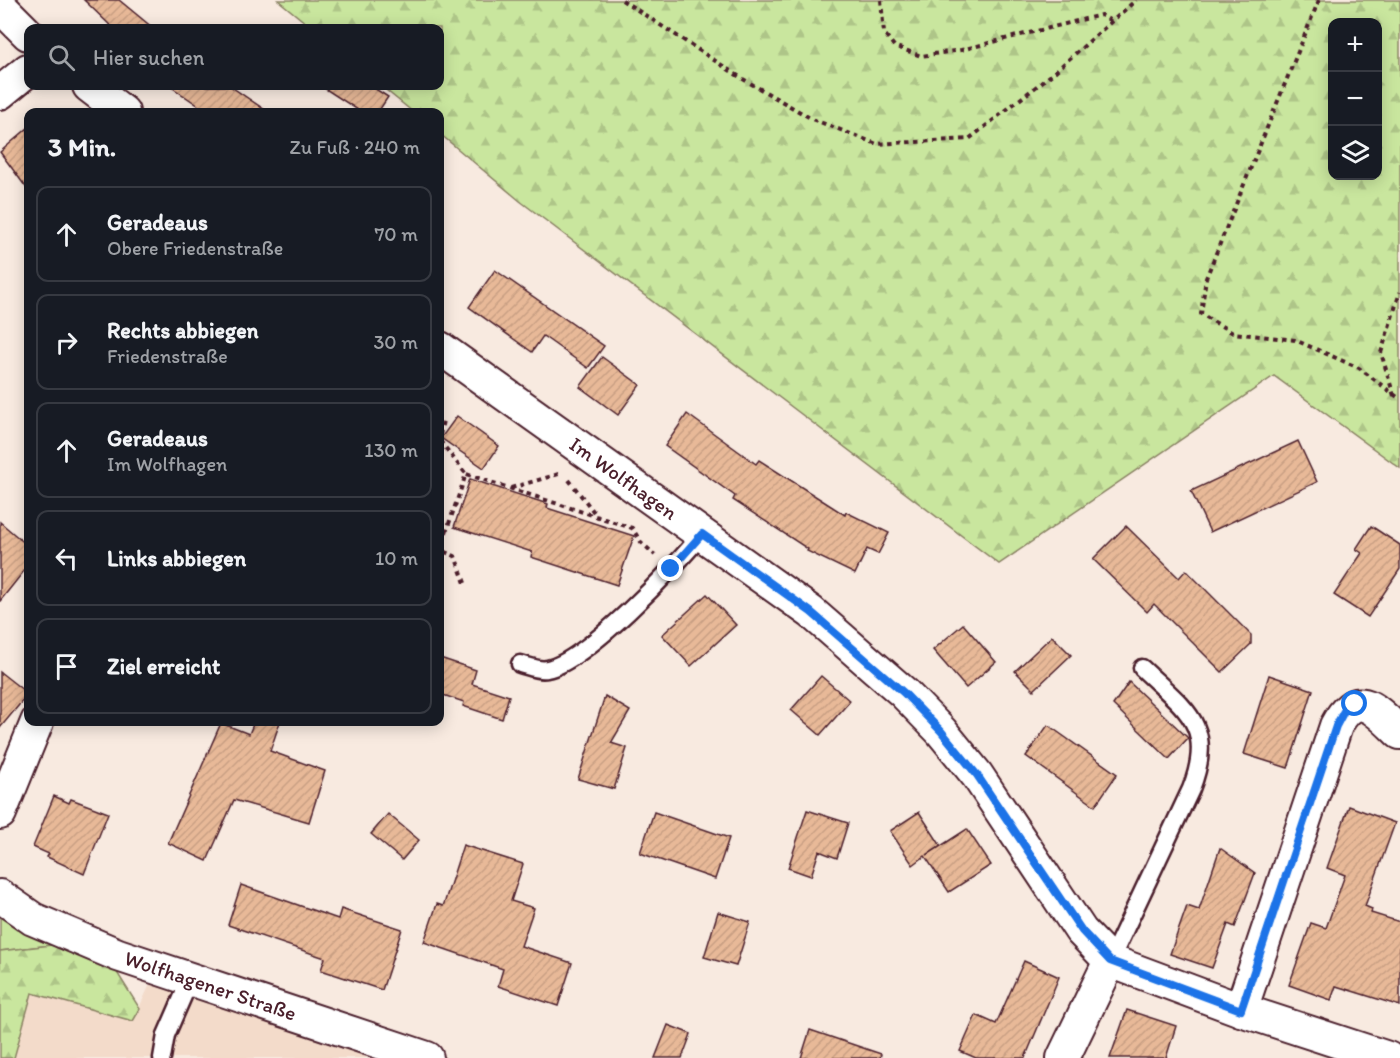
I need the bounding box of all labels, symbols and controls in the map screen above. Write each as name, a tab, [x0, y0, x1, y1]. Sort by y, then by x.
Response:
map controls	[1328, 18, 1382, 180]
button: +	[1328, 18, 1382, 72]
search box	[24, 24, 444, 90]
icon: search	[45, 41, 78, 74]
text: Hier suchen	[93, 44, 204, 71]
button: −	[1328, 72, 1382, 126]
button: layers	[1328, 126, 1382, 180]
text: 3 Min.	[48, 131, 116, 163]
text: Zu Fuß · 240 m	[290, 135, 420, 159]
text: Geradeaus	[107, 209, 208, 236]
icon: ahead	[50, 218, 83, 251]
text: 70 m	[374, 222, 418, 246]
text: Obere Friedenstraße	[107, 236, 283, 260]
text: Rechts abbiegen	[107, 317, 259, 344]
icon: right	[50, 326, 83, 359]
text: 30 m	[373, 330, 418, 354]
text: Friedenstraße	[107, 344, 228, 368]
text: Geradeaus	[107, 425, 208, 452]
street label: Im Wolfhagen	[565, 431, 682, 525]
icon: ahead	[50, 434, 83, 467]
text: 130 m	[364, 438, 418, 462]
text: Im Wolfhagen	[107, 452, 227, 476]
icon: left	[50, 542, 83, 575]
text: Links abbiegen	[107, 545, 246, 572]
text: 10 m	[375, 546, 418, 570]
route end	[657, 555, 683, 581]
icon: arrive	[50, 650, 83, 683]
text: Ziel erreicht	[107, 653, 220, 680]
route start	[1341, 690, 1367, 716]
street label: Wolfhagener Straße	[121, 945, 300, 1026]

